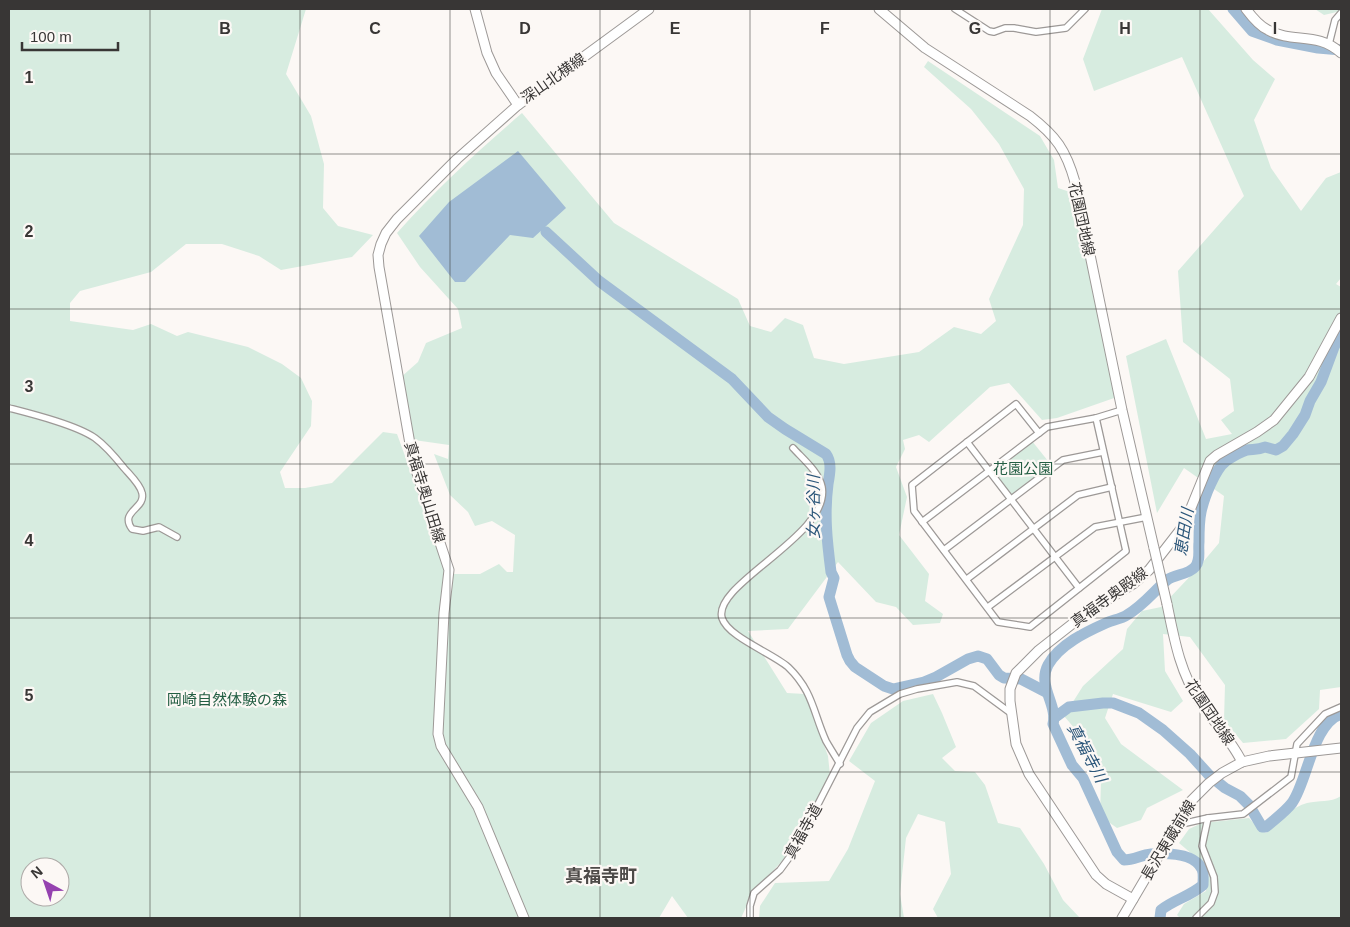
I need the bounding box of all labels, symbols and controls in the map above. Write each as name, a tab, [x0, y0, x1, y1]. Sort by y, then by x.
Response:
scale bar	[22, 20, 119, 52]
text: B	[219, 20, 231, 37]
text: C	[369, 20, 381, 37]
text: D	[519, 20, 531, 37]
text: E	[670, 20, 681, 37]
text: F	[820, 20, 830, 37]
text: G	[969, 20, 981, 37]
text: H	[1119, 20, 1131, 37]
text: I	[1273, 20, 1277, 37]
text: 100 m	[30, 28, 72, 45]
street label: 深山北横線	[517, 50, 589, 106]
text: 1	[25, 69, 34, 86]
street label: 花園団地線	[1066, 181, 1098, 257]
text: 2	[25, 223, 34, 240]
text: 3	[25, 378, 34, 395]
street label: 真福寺奥山田線	[402, 439, 448, 545]
park label: 花園公園	[993, 460, 1053, 477]
water label: 女ヶ谷川	[805, 473, 822, 539]
water label: 恵田川	[1172, 505, 1196, 557]
text: 4	[25, 532, 34, 549]
street label: 真福寺奥殿線	[1068, 564, 1150, 630]
street label: 花園団地線	[1182, 676, 1238, 748]
text: 5	[25, 687, 34, 704]
park label: 岡崎自然体験の森	[167, 691, 287, 708]
water label: 真福寺川	[1064, 721, 1110, 787]
street label: 長沢東蔵前線	[1138, 797, 1198, 883]
street label: 真福寺道	[781, 801, 825, 861]
north arrow	[20, 857, 70, 907]
text: N	[28, 863, 46, 881]
district label: 真福寺町	[565, 866, 637, 886]

